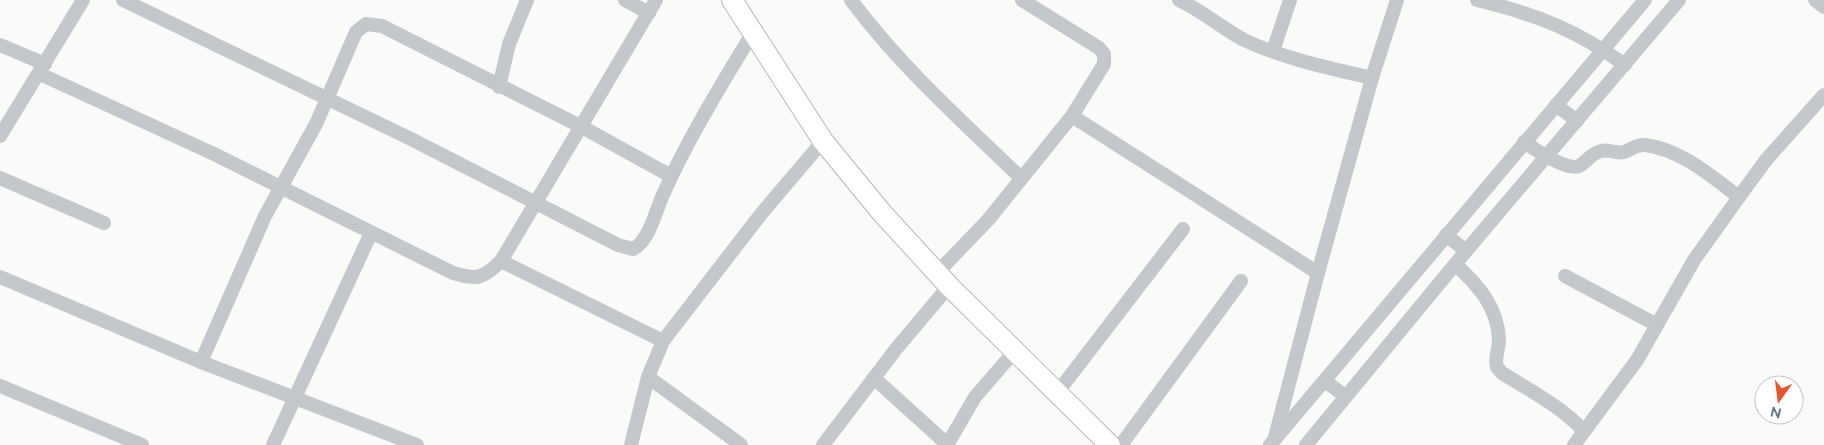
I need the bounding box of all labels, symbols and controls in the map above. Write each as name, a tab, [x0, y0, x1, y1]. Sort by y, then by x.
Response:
north arrow	[1754, 375, 1804, 425]
text: N	[1769, 404, 1783, 422]

